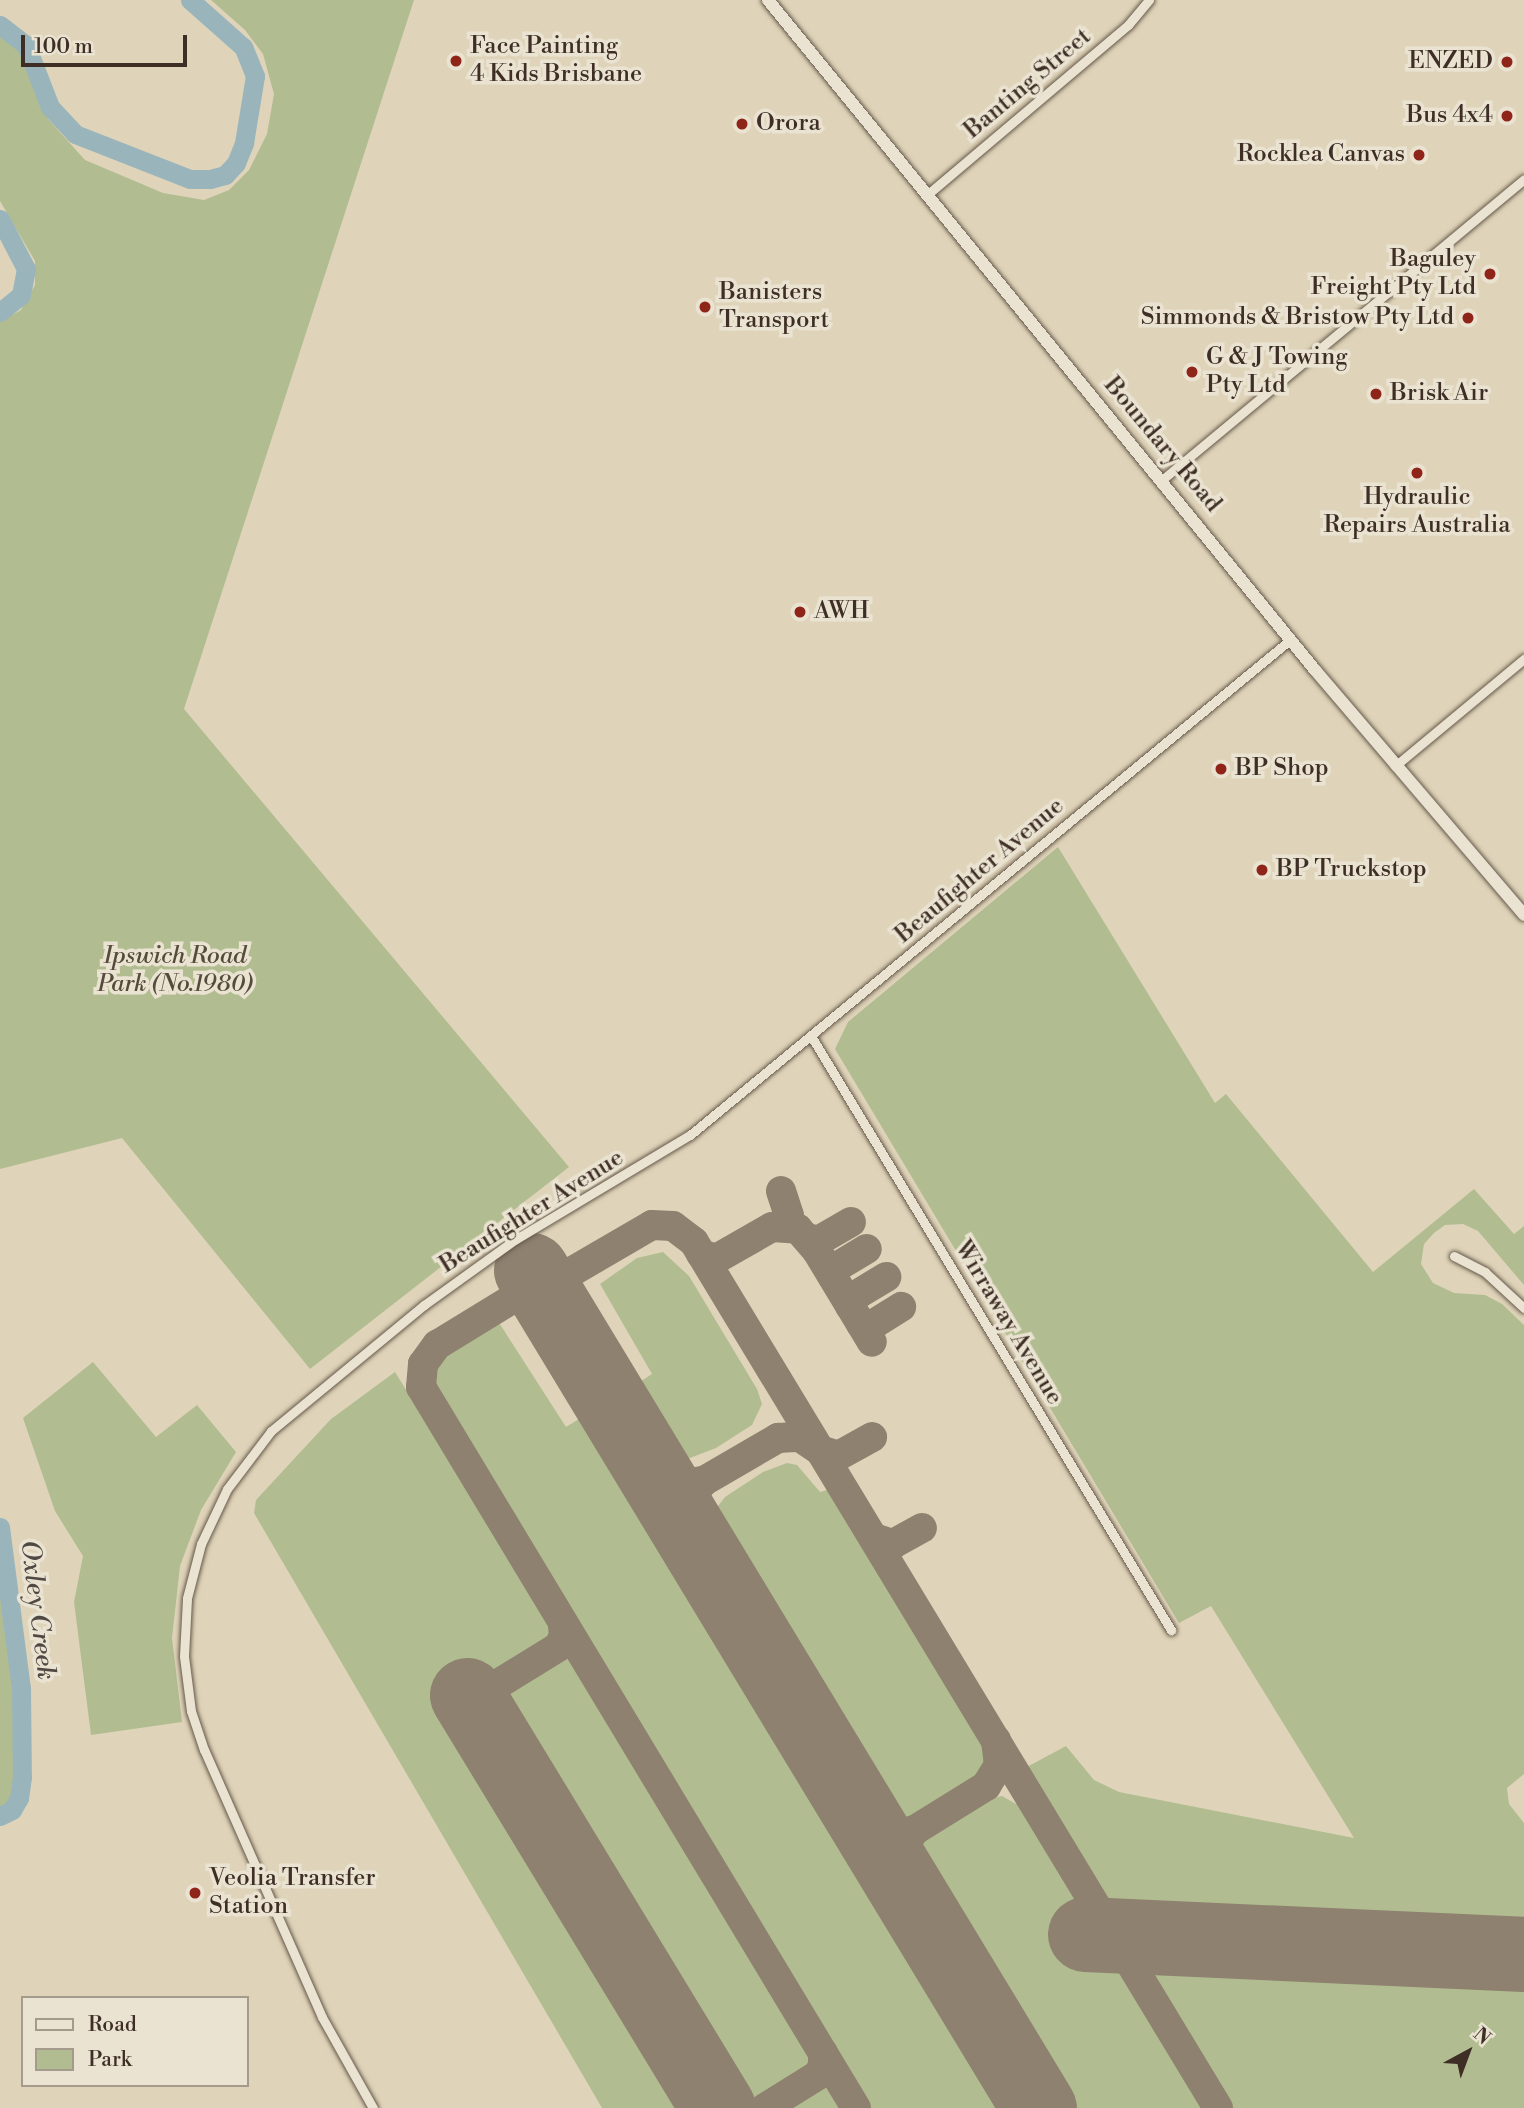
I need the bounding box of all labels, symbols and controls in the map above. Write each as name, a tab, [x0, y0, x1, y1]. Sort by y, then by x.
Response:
scale bar	[24, 21, 191, 65]
street label: Banting Street	[959, 23, 1097, 145]
place label: Face Painting 4 Kids Brisbane	[470, 33, 642, 89]
text: 100 m	[34, 34, 93, 60]
place label: ENZED	[1408, 48, 1493, 76]
marker: Face Painting 4 Kids Brisbane	[448, 53, 464, 69]
marker: ENZED	[1499, 54, 1515, 70]
place label: Bus 4x4	[1406, 102, 1493, 130]
marker: Bus 4x4	[1499, 108, 1515, 124]
place label: Orora	[756, 110, 821, 138]
marker: Orora	[734, 116, 750, 132]
place label: Rocklea Canvas	[1237, 141, 1405, 169]
marker: Rocklea Canvas	[1411, 147, 1427, 163]
place label: Baguley Freight Pty Ltd	[1311, 246, 1476, 302]
marker: Baguley Freight Pty Ltd	[1482, 266, 1498, 282]
place label: Banisters Transport	[719, 279, 829, 335]
marker: Banisters Transport	[697, 299, 713, 315]
place label: Simmonds & Bristow Pty Ltd	[1141, 304, 1454, 332]
marker: Simmonds & Bristow Pty Ltd	[1460, 310, 1476, 326]
place label: G & J Towing Pty Ltd	[1206, 344, 1348, 400]
marker: G & J Towing Pty Ltd	[1184, 364, 1200, 380]
street label: Boundary Road	[1097, 372, 1227, 518]
place label: Brisk Air	[1390, 380, 1488, 408]
marker: Brisk Air	[1368, 386, 1384, 402]
marker: Hydraulic Repairs Australia	[1409, 465, 1425, 481]
place label: Hydraulic Repairs Australia	[1323, 484, 1511, 540]
place label: AWH	[814, 598, 869, 626]
marker: AWH	[792, 604, 808, 620]
place label: BP Shop	[1235, 755, 1329, 783]
marker: BP Shop	[1213, 761, 1229, 777]
street label: Beaufighter Avenue	[890, 792, 1070, 950]
place label: BP Truckstop	[1276, 856, 1427, 884]
marker: BP Truckstop	[1254, 862, 1270, 878]
park label: Ipswich Road Park (No.1980)	[97, 943, 253, 999]
street label: Beaufighter Avenue	[435, 1144, 629, 1280]
street label: Wirraway Avenue	[948, 1236, 1068, 1410]
water label: Oxley Creek	[13, 1538, 61, 1682]
place label: Veolia Transfer Station	[209, 1865, 376, 1921]
marker: Veolia Transfer Station	[187, 1885, 203, 1901]
legend	[21, 1996, 248, 2087]
text: Road	[88, 2012, 137, 2038]
north arrow	[1433, 2017, 1503, 2087]
text: N	[1468, 2022, 1495, 2050]
text: Park	[88, 2047, 132, 2073]

